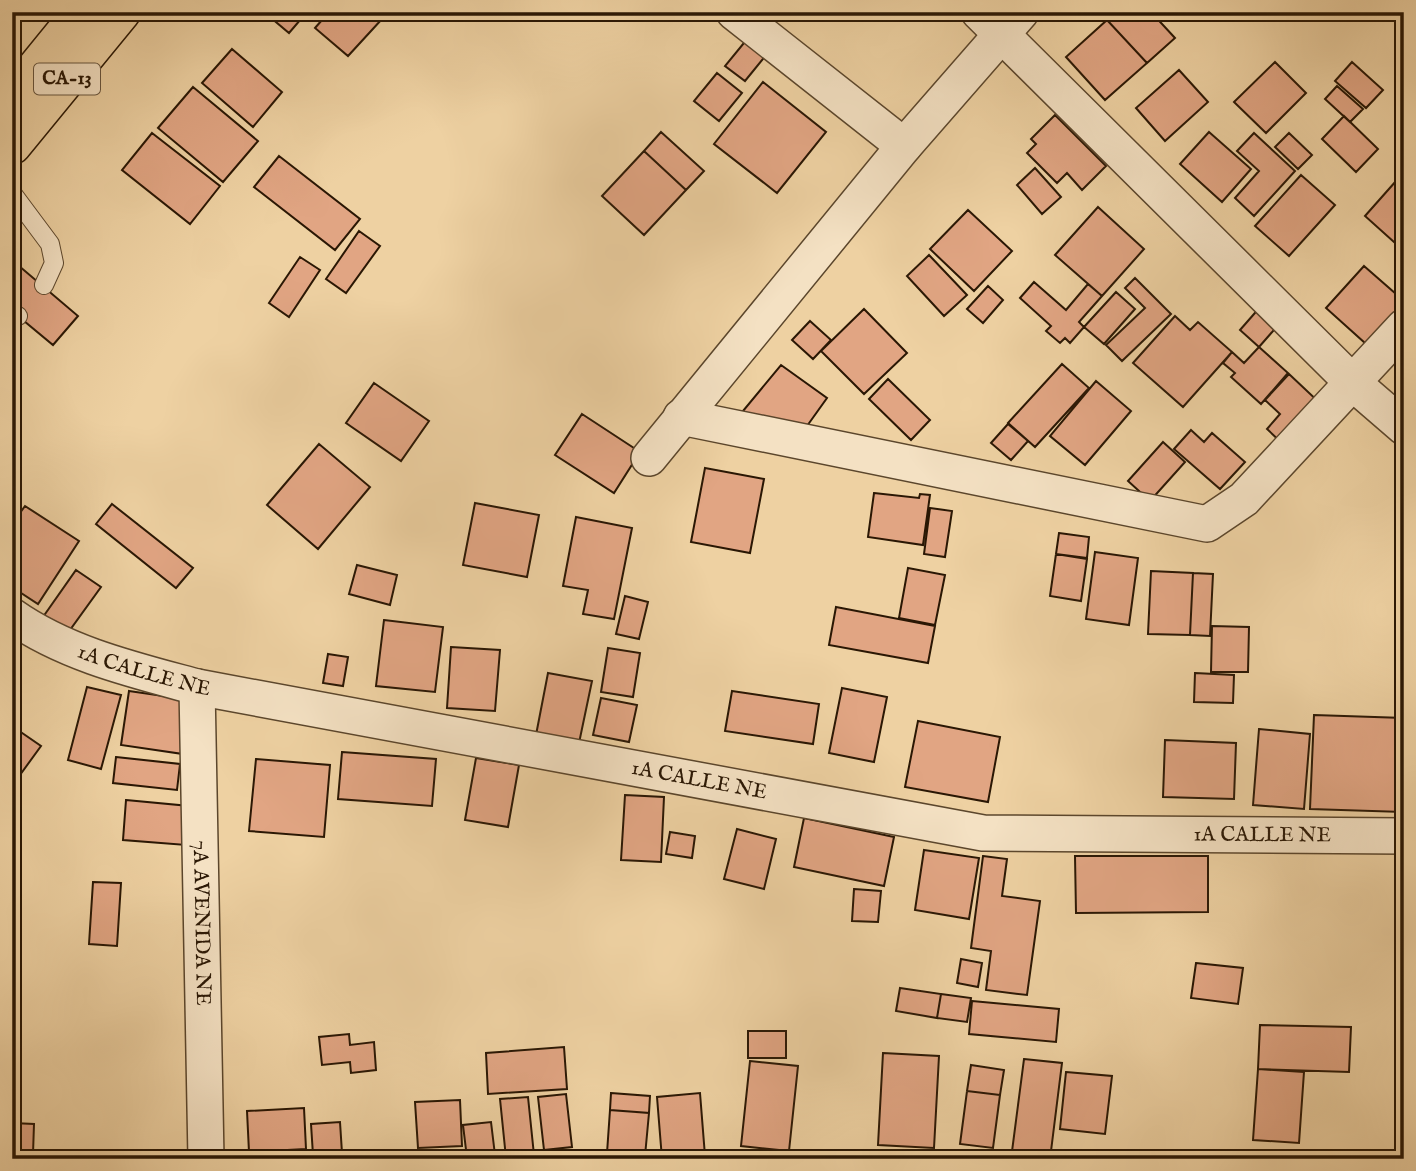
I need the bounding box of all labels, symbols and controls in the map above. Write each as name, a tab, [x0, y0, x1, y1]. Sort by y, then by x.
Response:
road number: CA-13	[34, 64, 100, 94]
street label: 1A CALLE NE	[74, 638, 213, 703]
street label: 1A CALLE NE	[629, 754, 769, 806]
street label: 1A CALLE NE	[1193, 821, 1331, 849]
street label: 7A AVENIDA NE	[186, 840, 217, 1006]

